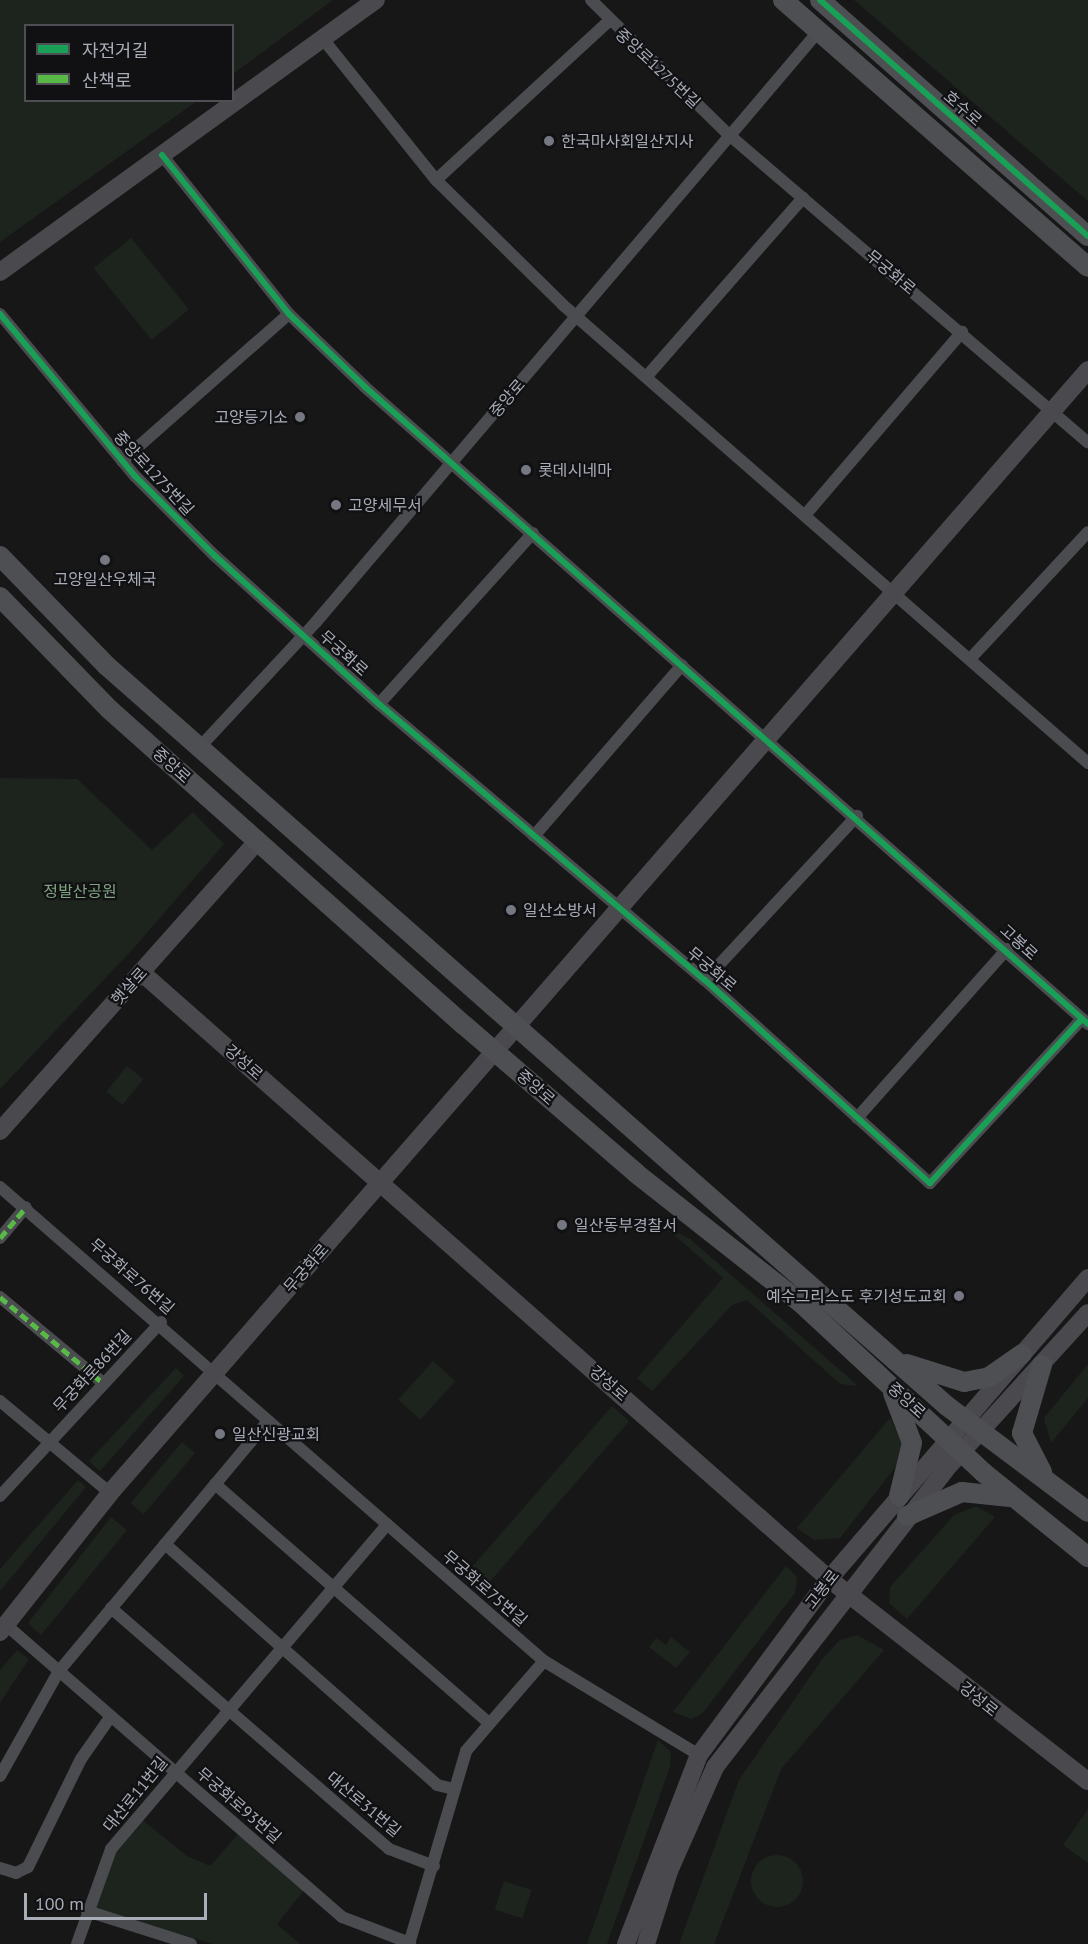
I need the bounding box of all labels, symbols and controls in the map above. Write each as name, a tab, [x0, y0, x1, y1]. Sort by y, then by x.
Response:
legend	[24, 24, 234, 102]
street label: 중앙로1275번길	[612, 24, 704, 112]
text: 자전거길	[82, 39, 148, 62]
text: 산책로	[82, 69, 132, 92]
street label: 호수로	[940, 86, 986, 130]
place label: 한국마사회일산지사	[561, 131, 693, 151]
marker: 한국마사회일산지사	[542, 134, 556, 148]
street label: 무궁화로	[862, 246, 920, 298]
street label: 중앙로	[485, 375, 529, 421]
place label: 고양등기소	[214, 407, 288, 427]
marker: 고양등기소	[293, 410, 307, 424]
street label: 중앙로1275번길	[110, 427, 198, 519]
place label: 롯데시네마	[538, 460, 612, 480]
marker: 롯데시네마	[519, 463, 533, 477]
place label: 고양세무서	[348, 495, 422, 515]
marker: 고양세무서	[329, 498, 343, 512]
marker: 고양일산우체국	[98, 553, 112, 567]
place label: 고양일산우체국	[53, 569, 157, 589]
street label: 무궁화로	[316, 626, 372, 680]
street label: 중앙로	[149, 743, 195, 787]
park label: 정발산공원	[43, 881, 117, 901]
place label: 일산소방서	[523, 900, 597, 920]
marker: 일산소방서	[504, 903, 518, 917]
street label: 고봉로	[996, 920, 1042, 964]
street label: 무궁화로	[683, 943, 741, 995]
street label: 햇살로	[107, 963, 151, 1009]
street label: 강성로	[221, 1040, 267, 1084]
street label: 중앙로	[513, 1065, 559, 1109]
place label: 일산동부경찰서	[574, 1215, 677, 1235]
marker: 일산동부경찰서	[555, 1218, 569, 1232]
street label: 무궁화로76번길	[86, 1234, 178, 1318]
street label: 무궁화로	[279, 1239, 333, 1297]
place label: 예수그리스도 후기성도교회	[766, 1286, 947, 1306]
marker: 예수그리스도 후기성도교회	[952, 1289, 966, 1303]
street label: 무궁화로86번길	[49, 1326, 135, 1416]
street label: 강성로	[586, 1361, 632, 1405]
street label: 중앙로	[884, 1378, 930, 1422]
place label: 일산신광교회	[232, 1424, 320, 1444]
marker: 일산신광교회	[213, 1427, 227, 1441]
street label: 무궁화로75번길	[439, 1546, 531, 1630]
street label: 고봉로	[801, 1566, 843, 1612]
street label: 강성로	[956, 1678, 1002, 1720]
street label: 대산로11번길	[99, 1753, 171, 1835]
street label: 무궁화로93번길	[193, 1763, 285, 1847]
street label: 대산로31번길	[323, 1767, 405, 1841]
scale bar	[27, 1881, 210, 1919]
text: 100 m	[35, 1892, 84, 1915]

